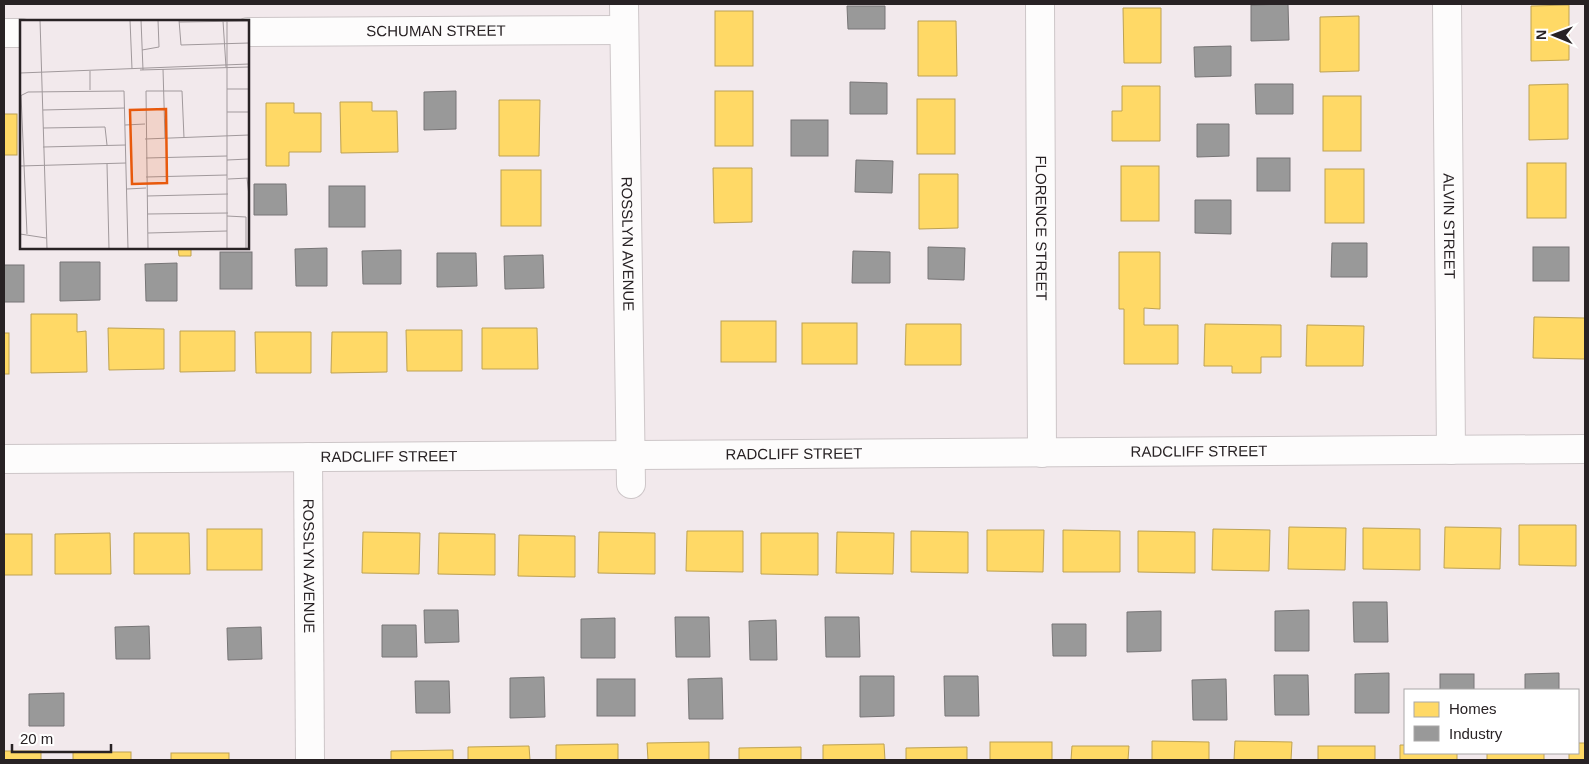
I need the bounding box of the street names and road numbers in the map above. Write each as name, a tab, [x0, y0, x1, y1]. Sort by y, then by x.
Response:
street label: SCHUMAN STREET	[366, 22, 506, 39]
street label: FLORENCE STREET	[1033, 155, 1050, 301]
street label: ALVIN STREET	[1441, 173, 1458, 279]
street label: ROSSLYN AVENUE	[619, 177, 637, 311]
street label: RADCLIFF STREET	[1131, 442, 1267, 460]
street label: RADCLIFF STREET	[726, 445, 862, 462]
street label: RADCLIFF STREET	[321, 447, 457, 465]
street label: ROSSLYN AVENUE	[300, 499, 318, 633]

